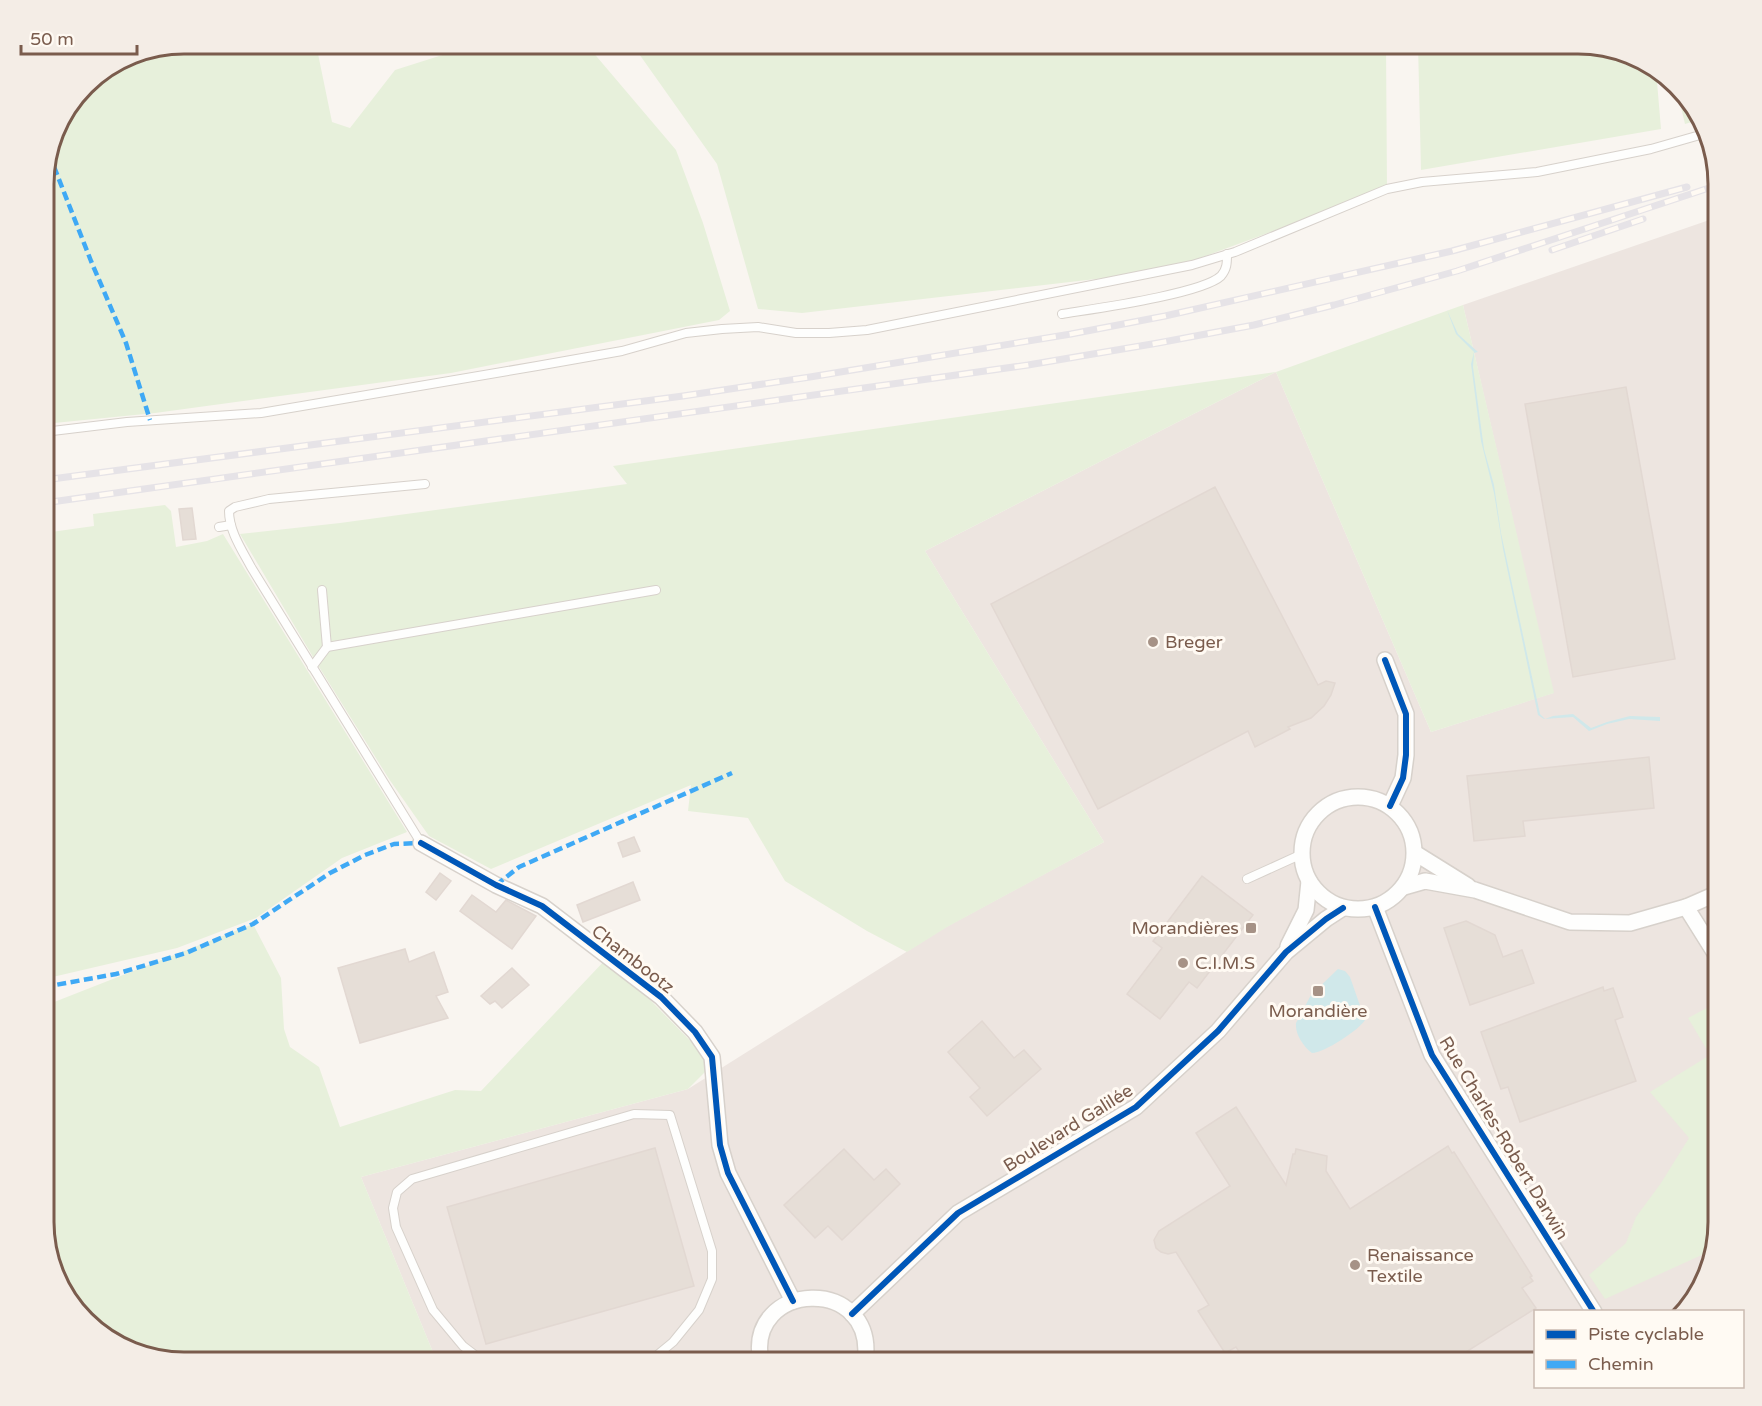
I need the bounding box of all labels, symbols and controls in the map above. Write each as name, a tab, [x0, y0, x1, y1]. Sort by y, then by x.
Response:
scale bar	[21, 18, 136, 56]
text: 50 m	[30, 28, 74, 50]
place label: Breger	[1165, 631, 1223, 653]
marker: Breger	[1146, 635, 1160, 649]
place label: Morandières	[1131, 917, 1239, 939]
street label: Chambootz	[587, 920, 679, 998]
marker: Morandières	[1244, 921, 1258, 935]
place label: C.I.M.S	[1195, 952, 1255, 974]
marker: C.I.M.S	[1176, 956, 1190, 970]
marker: Morandière	[1311, 984, 1325, 998]
place label: Morandière	[1269, 1000, 1367, 1022]
street label: Rue Charles-Robert Darwin	[1434, 1032, 1574, 1244]
street label: Boulevard Galilée	[999, 1079, 1137, 1177]
place label: Renaissance Textile	[1367, 1244, 1474, 1287]
marker: Renaissance Textile	[1348, 1258, 1362, 1272]
legend	[1534, 1310, 1744, 1388]
text: Piste cyclable	[1588, 1323, 1704, 1345]
text: Chemin	[1588, 1353, 1654, 1375]

